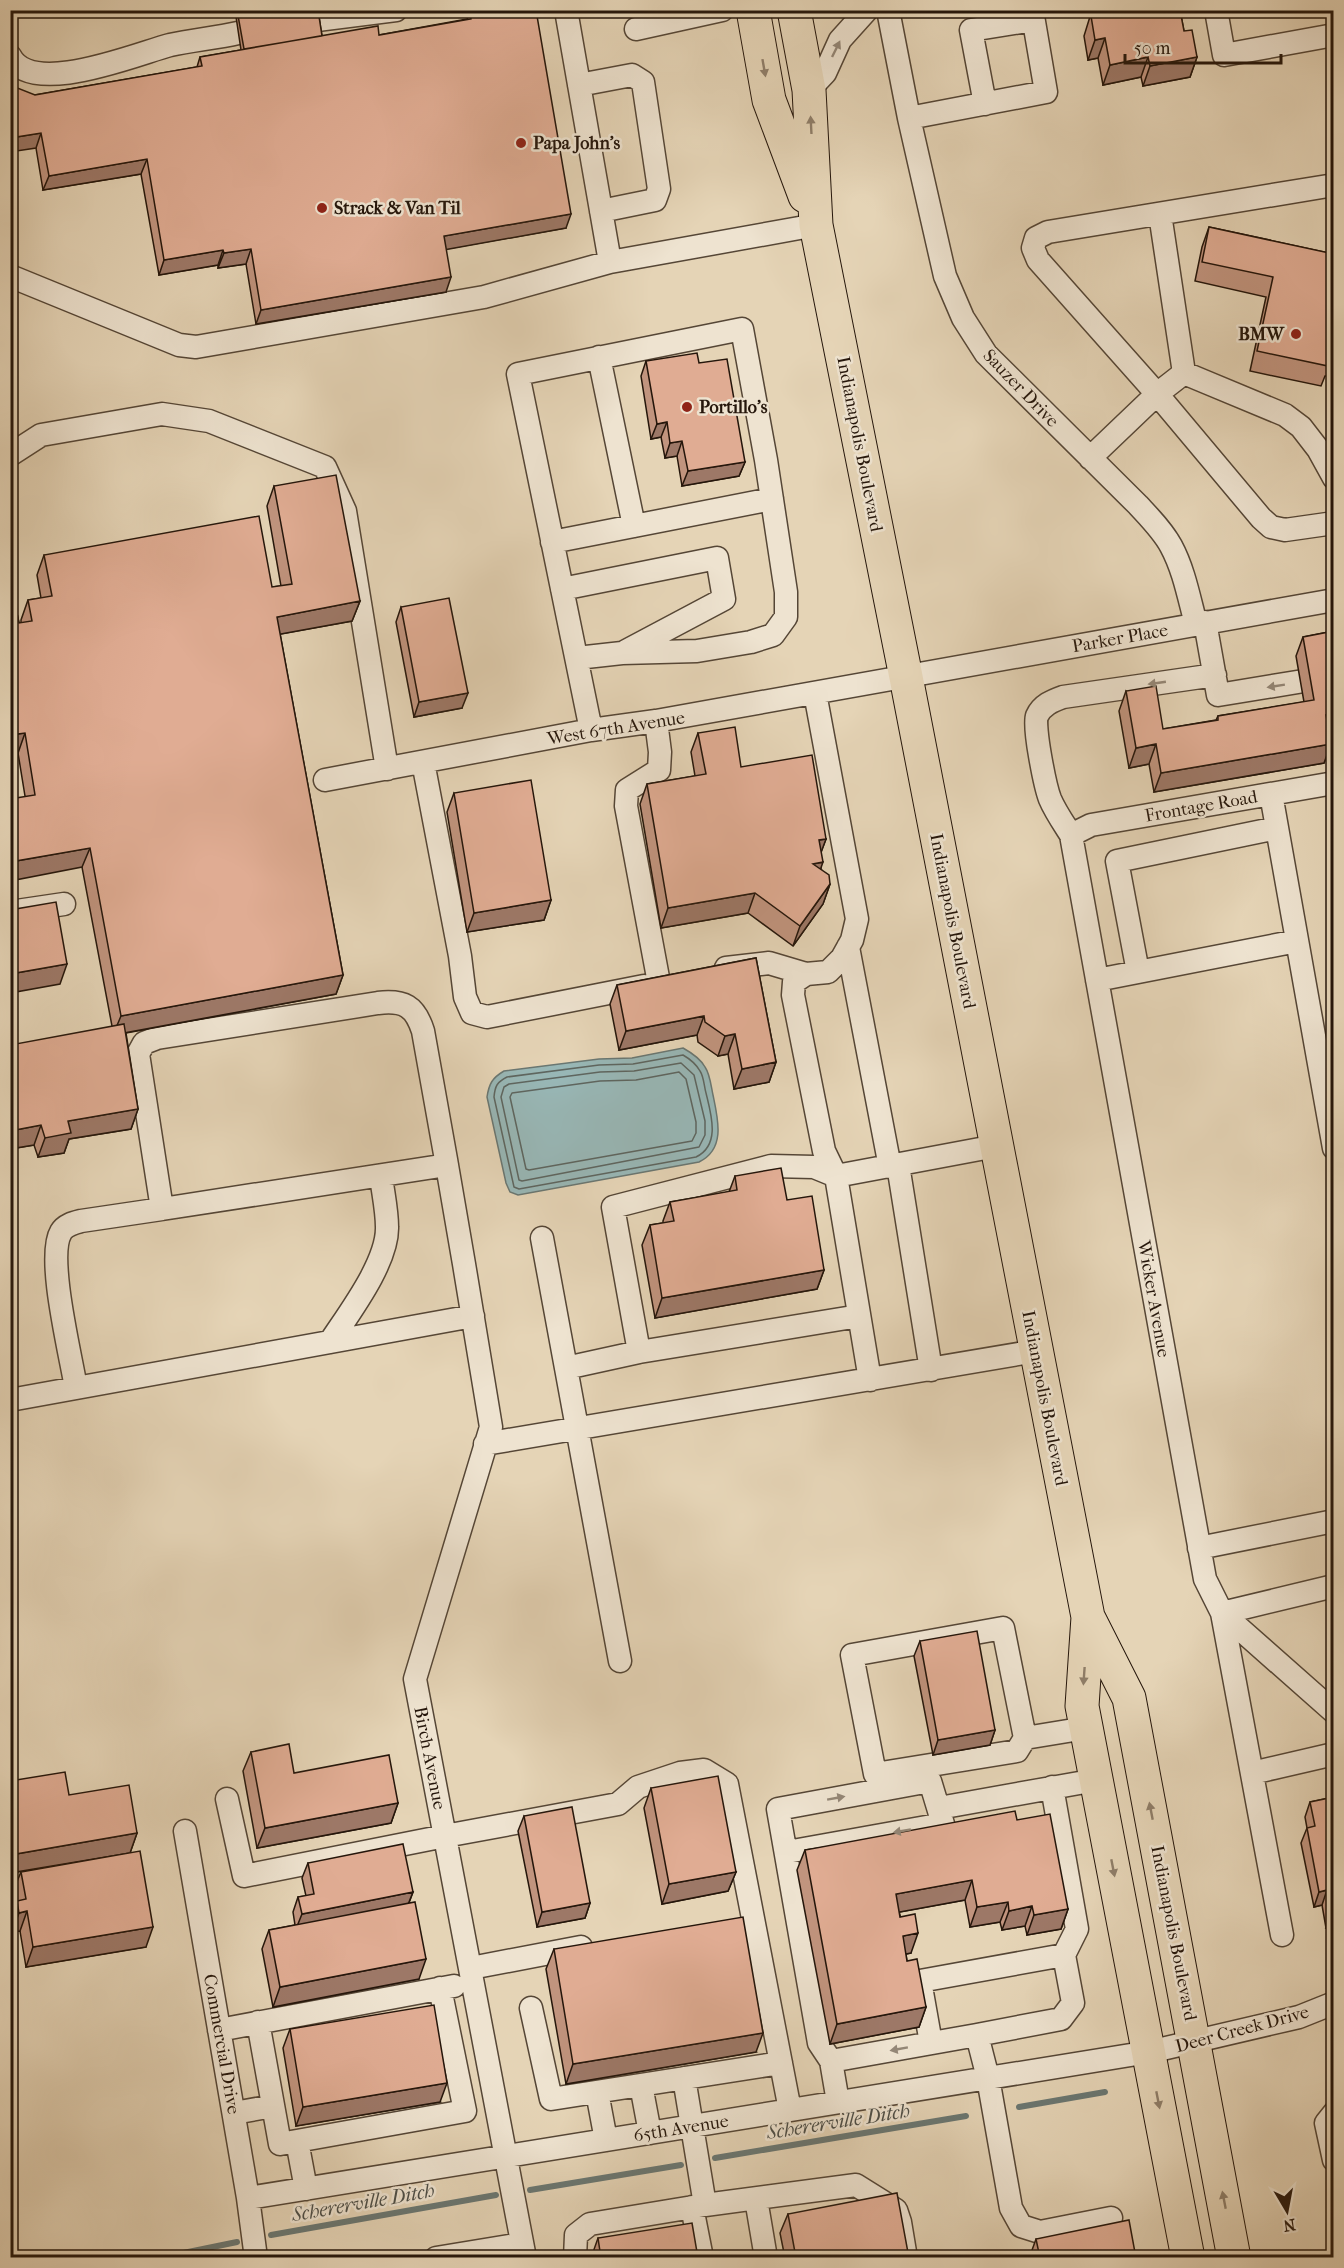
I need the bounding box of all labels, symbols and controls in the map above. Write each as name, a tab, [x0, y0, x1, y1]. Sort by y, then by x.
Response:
scale bar	[1125, 27, 1281, 65]
text: 50 m	[1134, 38, 1171, 59]
one-way arrow	[830, 40, 840, 58]
one-way arrow	[760, 59, 769, 78]
one-way arrow	[807, 115, 816, 134]
place label: Papa John's	[533, 133, 621, 154]
marker: Papa John's	[514, 136, 528, 150]
place label: Strack & Van Til	[334, 198, 462, 219]
marker: Strack & Van Til	[315, 201, 329, 215]
place label: BMW	[1238, 324, 1285, 345]
marker: BMW	[1289, 327, 1303, 341]
street label: Sauzer Drive	[978, 345, 1063, 432]
street label: Indianapolis Boulevard	[832, 355, 887, 534]
place label: Portillo's	[699, 397, 768, 418]
marker: Portillo's	[680, 400, 694, 414]
street label: Parker Place	[1071, 620, 1170, 657]
one-way arrow	[1147, 679, 1166, 688]
one-way arrow	[1266, 681, 1285, 690]
street label: West 67th Avenue	[545, 707, 687, 750]
street label: Frontage Road	[1143, 786, 1259, 827]
street label: Indianapolis Boulevard	[925, 832, 980, 1011]
street label: Wicker Avenue	[1133, 1238, 1174, 1359]
street label: Indianapolis Boulevard	[1017, 1309, 1072, 1488]
one-way arrow	[1079, 1666, 1089, 1685]
street label: Birch Avenue	[409, 1705, 450, 1812]
one-way arrow	[826, 1794, 845, 1803]
one-way arrow	[1146, 1802, 1155, 1821]
one-way arrow	[892, 1827, 911, 1836]
street label: Indianapolis Boulevard	[1146, 1844, 1201, 2023]
one-way arrow	[1109, 1858, 1118, 1877]
street label: Commercial Drive	[199, 1972, 244, 2116]
street label: Deer Creek Drive	[1173, 2002, 1311, 2057]
one-way arrow	[889, 2045, 908, 2054]
one-way arrow	[1154, 2091, 1163, 2110]
water label: Schererville Ditch	[764, 2099, 911, 2144]
street label: 65th Avenue	[632, 2111, 730, 2146]
water label: Schererville Ditch	[289, 2179, 436, 2227]
north arrow	[1257, 2181, 1317, 2241]
one-way arrow	[1219, 2190, 1228, 2209]
text: N	[1281, 2215, 1297, 2236]

